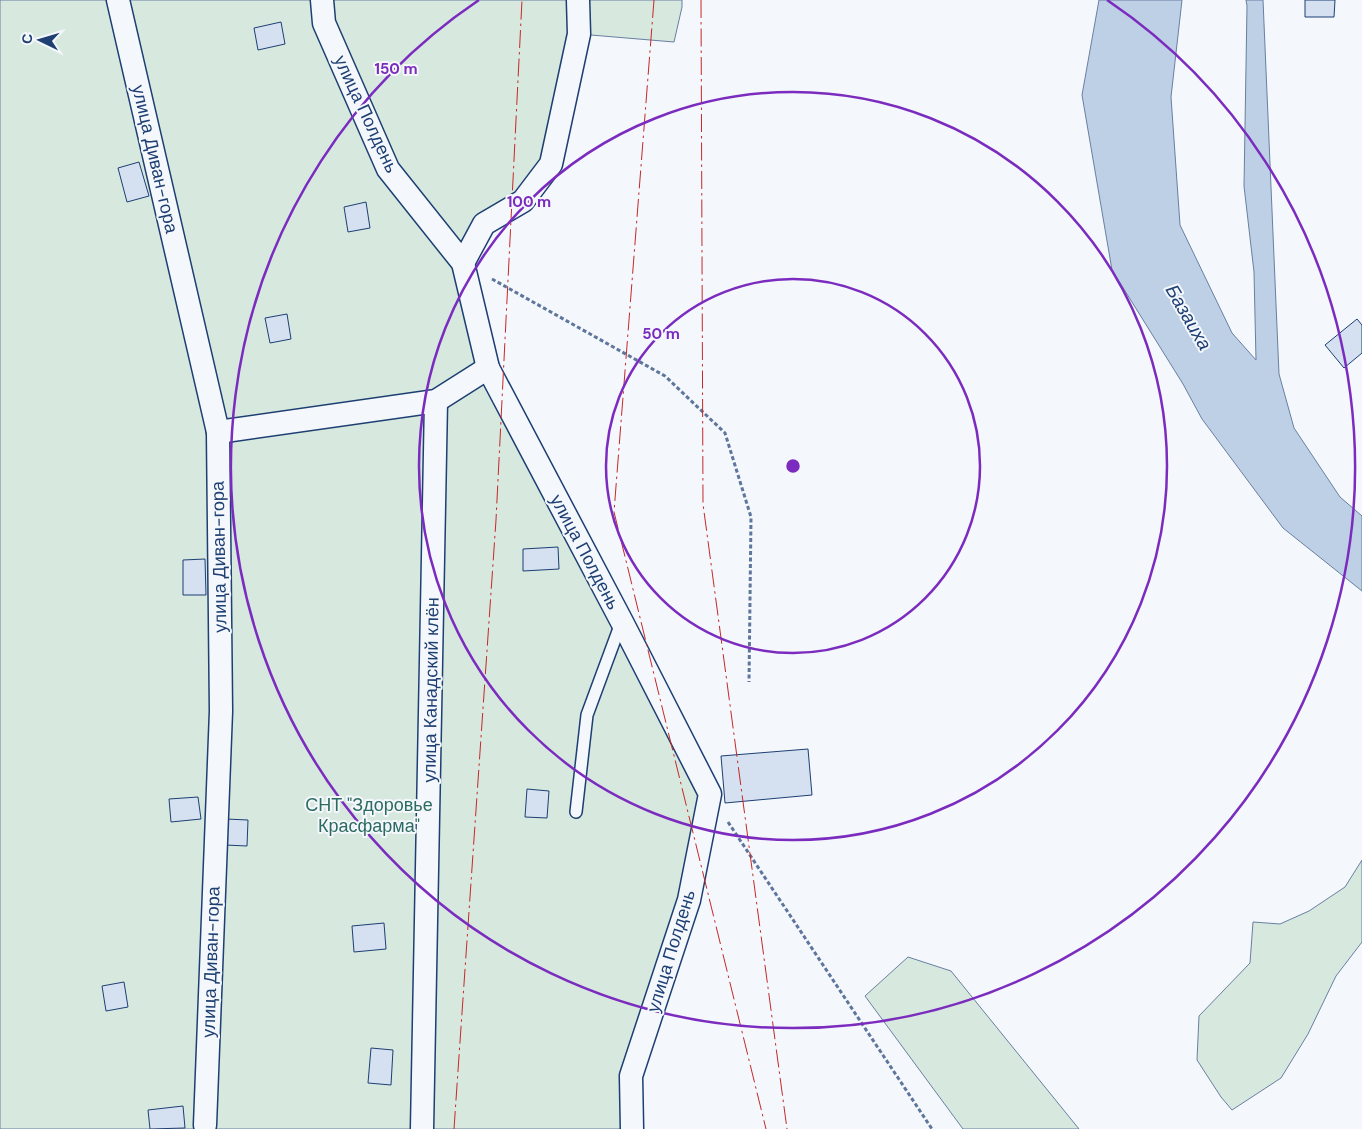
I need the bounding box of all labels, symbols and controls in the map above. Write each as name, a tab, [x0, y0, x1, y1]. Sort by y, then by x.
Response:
north arrow	[15, 15, 65, 65]
text: С	[18, 33, 36, 45]
street label: улица Полдень	[328, 51, 404, 177]
text: 150 m	[375, 59, 418, 79]
street label: улица Диван-гора	[126, 82, 184, 237]
text: 100 m	[507, 192, 551, 212]
water label: Базаиха	[1160, 280, 1217, 355]
text: 50 m	[642, 324, 680, 344]
centre of rings	[784, 457, 802, 475]
street label: улица Диван-гора	[206, 480, 232, 633]
street label: улица Полдень	[545, 490, 625, 614]
street label: улица Канадский клён	[417, 597, 445, 783]
park label: СНТ "Здоровье Красфарма"	[305, 793, 433, 838]
street label: улица Диван-гора	[196, 885, 226, 1038]
street label: улица Полдень	[641, 887, 701, 1015]

